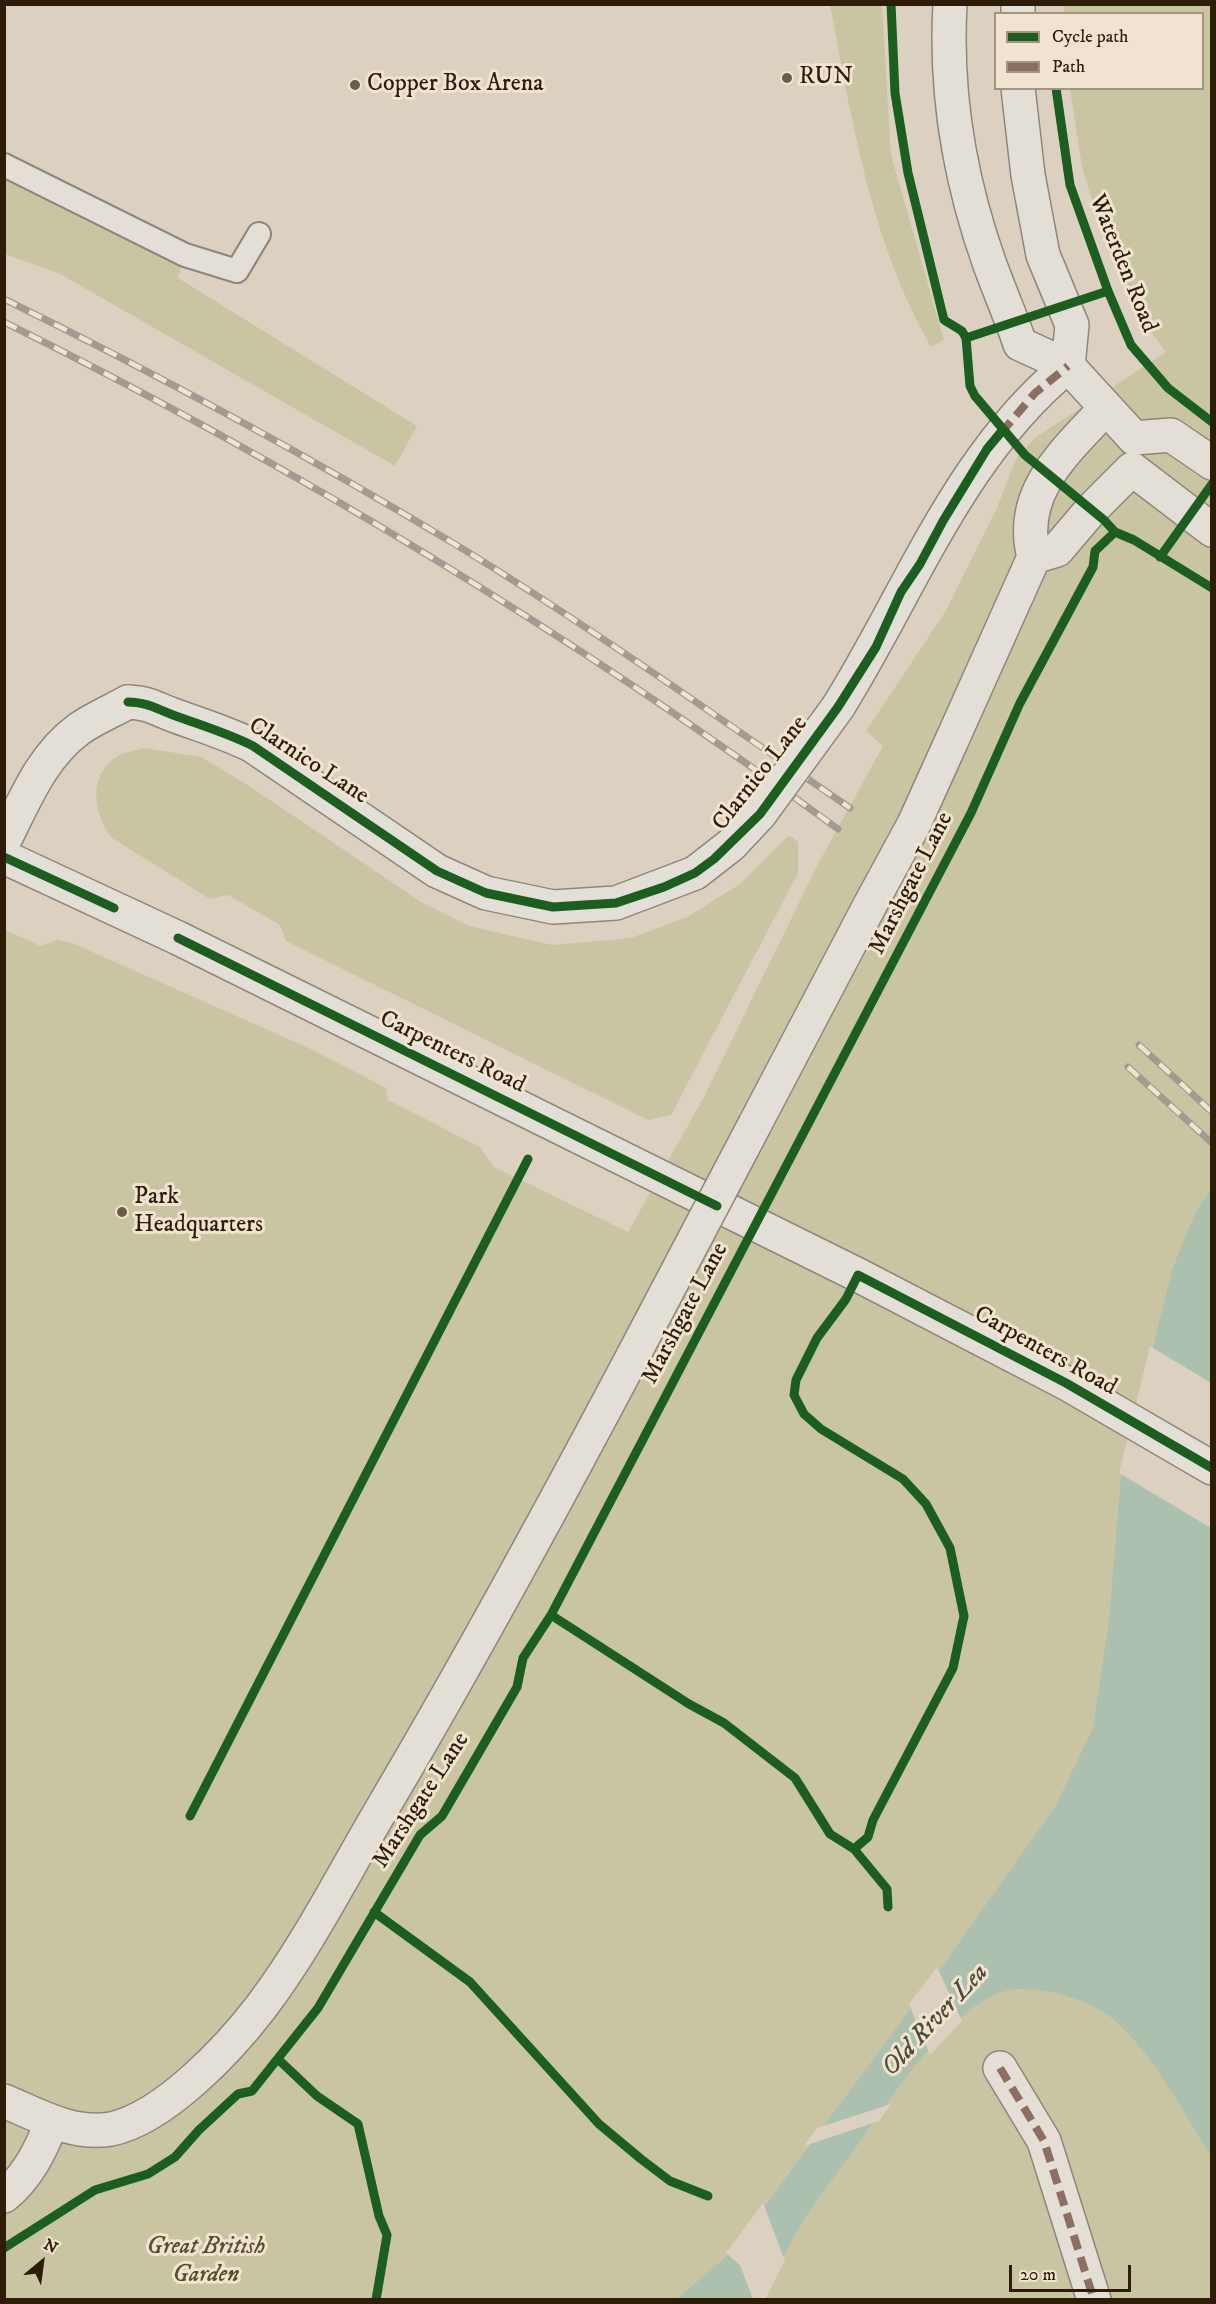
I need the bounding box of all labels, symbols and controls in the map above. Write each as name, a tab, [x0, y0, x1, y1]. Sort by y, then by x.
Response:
legend	[994, 12, 1204, 90]
text: Cycle path	[1052, 26, 1129, 48]
text: Path	[1052, 56, 1085, 78]
place label: RUN	[799, 64, 853, 92]
place label: Copper Box Arena	[367, 71, 543, 99]
marker: RUN	[780, 71, 794, 85]
marker: Copper Box Arena	[348, 78, 362, 92]
street label: Waterden Road	[1081, 191, 1163, 337]
street label: Clarnico Lane	[707, 711, 815, 837]
street label: Clarnico Lane	[242, 712, 374, 812]
street label: Marshgate Lane	[864, 808, 960, 960]
street label: Carpenters Road	[374, 1005, 530, 1101]
place label: Park Headquarters	[134, 1184, 263, 1240]
marker: Park Headquarters	[115, 1205, 129, 1219]
street label: Marshgate Lane	[637, 1238, 735, 1390]
street label: Carpenters Road	[969, 1301, 1121, 1403]
street label: Marshgate Lane	[367, 1728, 477, 1874]
water label: Old River Lea	[876, 1958, 996, 2084]
north arrow	[12, 2232, 72, 2292]
text: N	[40, 2234, 61, 2258]
park label: Great British Garden	[147, 2234, 265, 2290]
scale bar	[1012, 2253, 1134, 2291]
text: 20 m	[1020, 2264, 1056, 2286]

